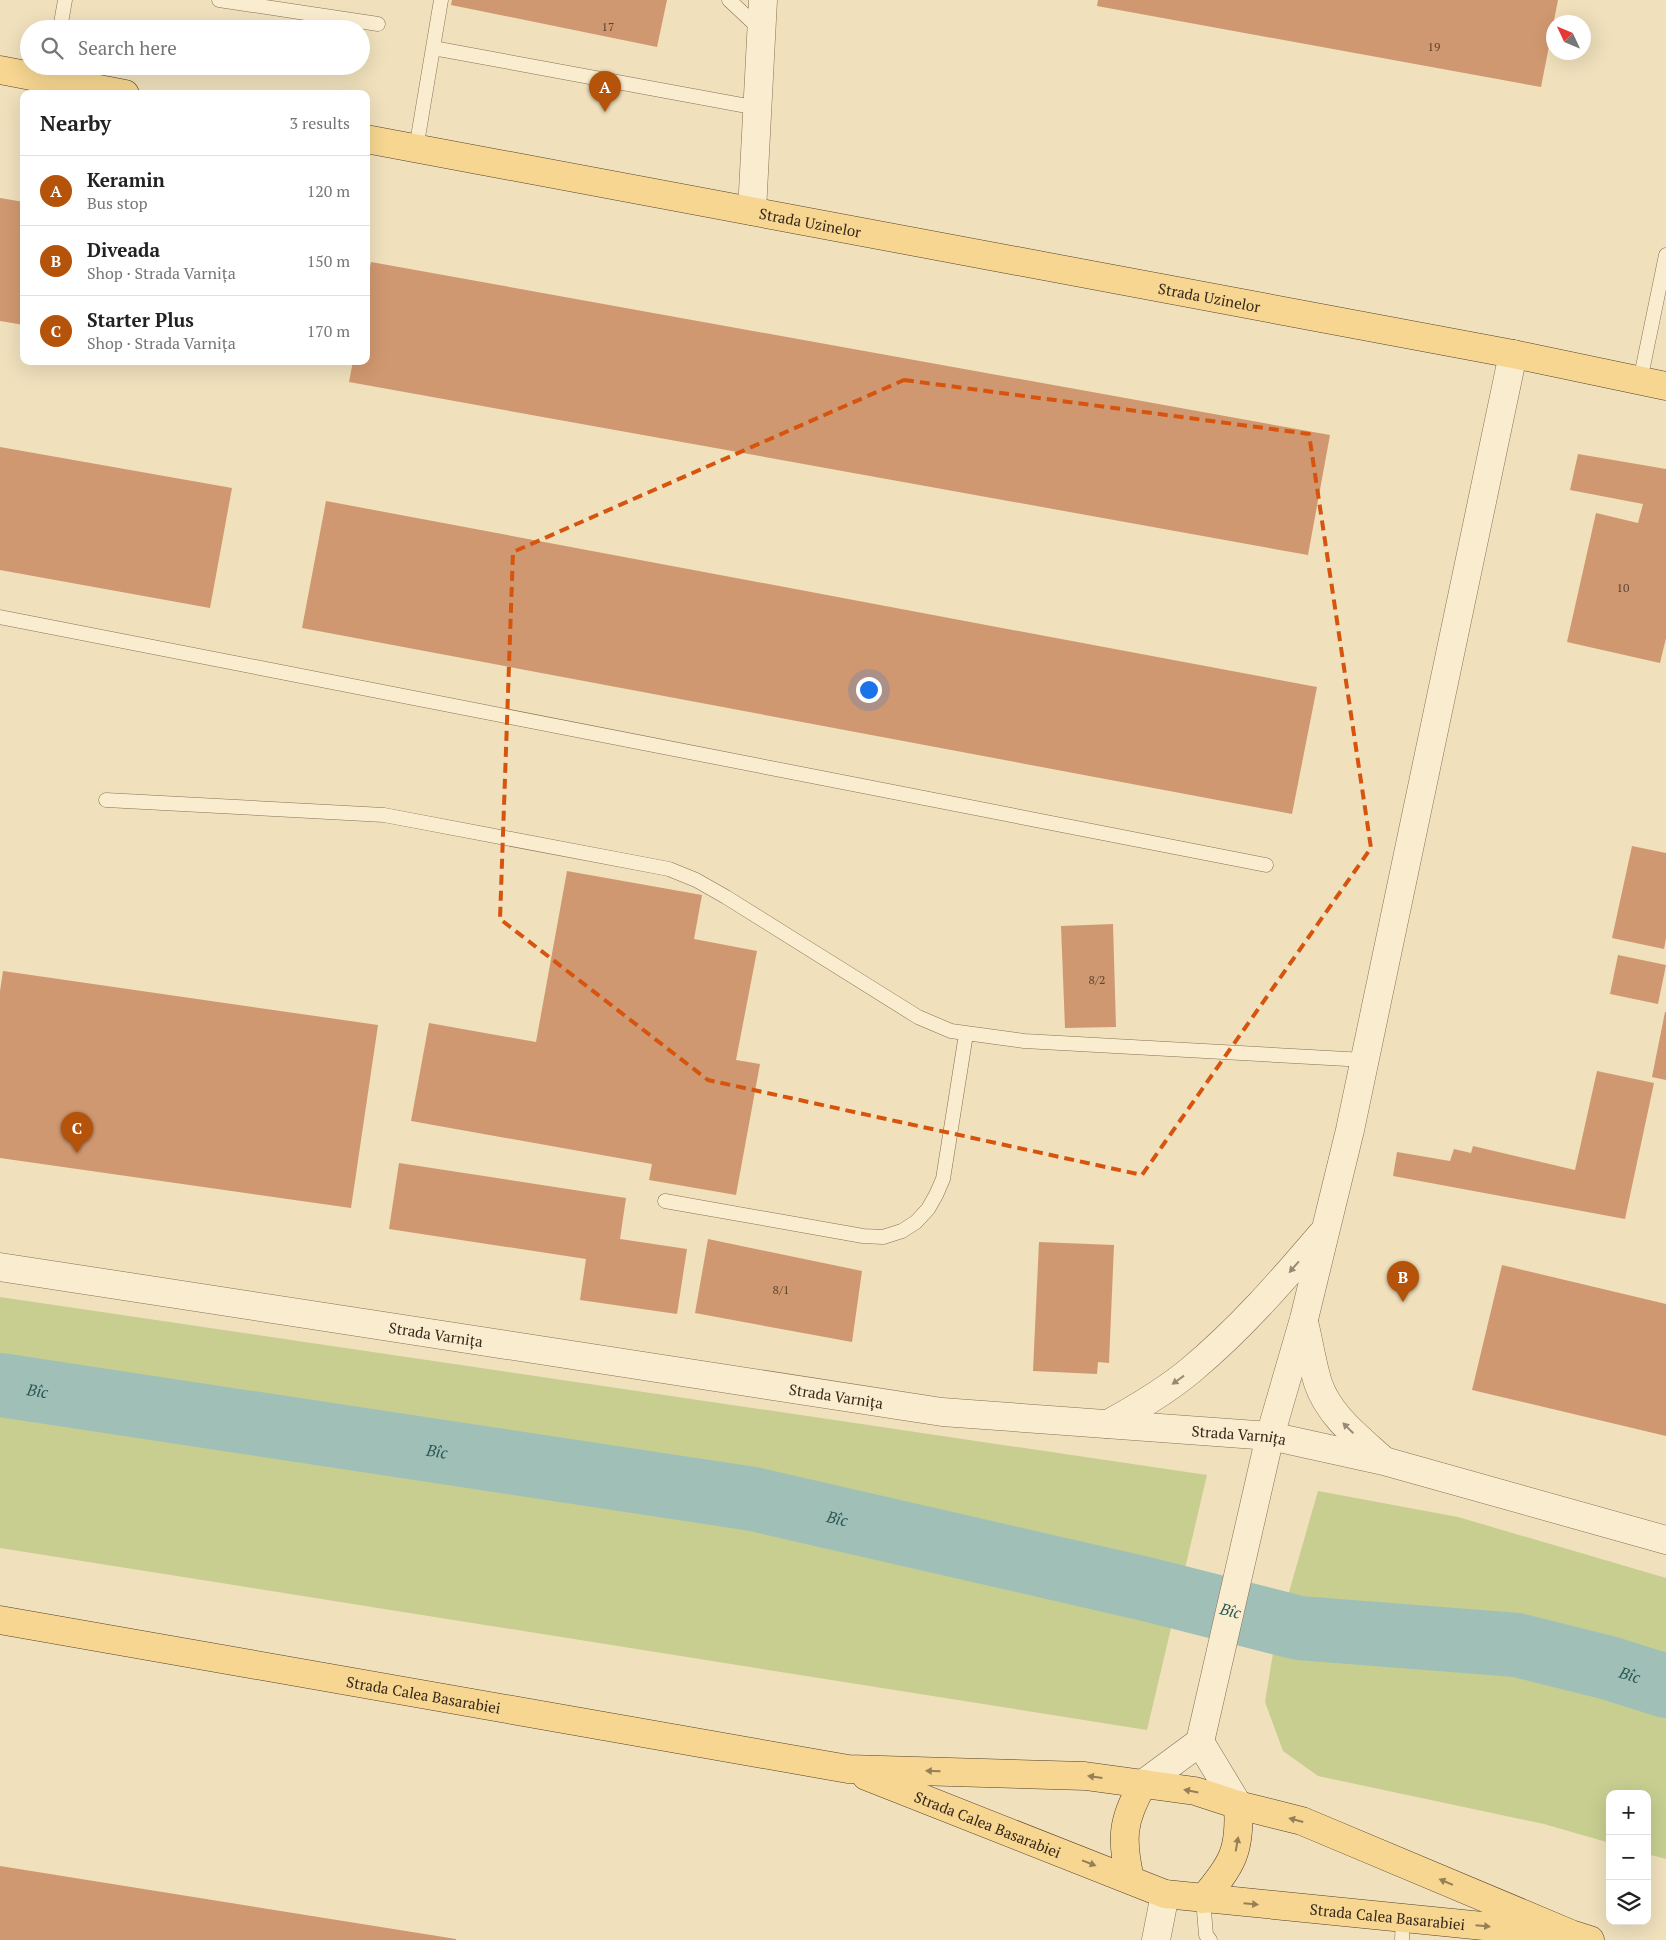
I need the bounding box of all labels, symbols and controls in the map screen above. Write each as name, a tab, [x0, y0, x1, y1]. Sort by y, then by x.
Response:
north arrow	[1546, 15, 1591, 60]
house number: 17	[602, 19, 614, 34]
search box	[20, 20, 370, 75]
icon: search	[38, 34, 66, 62]
text: Search here	[78, 35, 177, 60]
house number: 19	[1428, 39, 1440, 54]
pin: A	[589, 71, 621, 112]
text: Nearby	[40, 109, 111, 137]
text: 3 results	[290, 112, 350, 134]
text: Keramin	[87, 167, 165, 192]
text: A	[50, 180, 62, 202]
text: 120 m	[307, 180, 350, 202]
text: Bus stop	[87, 192, 148, 214]
street label: Strada Uzinelor	[758, 203, 863, 242]
text: Diveada	[87, 237, 160, 262]
text: B	[51, 250, 61, 272]
text: 150 m	[307, 250, 350, 272]
text: Shop · Strada Varnița	[87, 262, 236, 284]
street label: Strada Uzinelor	[1157, 278, 1262, 316]
text: Starter Plus	[87, 307, 194, 332]
text: C	[51, 320, 61, 342]
text: 170 m	[307, 320, 350, 342]
text: Shop · Strada Varnița	[87, 332, 236, 354]
house number: 10	[1617, 580, 1629, 595]
your location	[856, 677, 882, 703]
house number: 8/2	[1089, 972, 1105, 987]
pin: C	[61, 1112, 93, 1153]
one-way arrow	[1288, 1260, 1300, 1272]
pin: B	[1387, 1261, 1419, 1302]
house number: 8/1	[773, 1282, 789, 1297]
street label: Strada Varnița	[387, 1317, 485, 1351]
one-way arrow	[1171, 1375, 1185, 1385]
water label: Bîc	[25, 1378, 50, 1403]
street label: Strada Varnița	[788, 1379, 885, 1413]
street label: Strada Varnița	[1191, 1420, 1289, 1449]
one-way arrow	[1343, 1422, 1355, 1434]
water label: Bîc	[424, 1439, 449, 1464]
water label: Bîc	[824, 1505, 850, 1531]
water label: Bîc	[1217, 1597, 1244, 1624]
water label: Bîc	[1616, 1661, 1643, 1688]
street label: Strada Calea Basarabiei	[345, 1671, 502, 1718]
one-way arrow	[924, 1767, 940, 1775]
one-way arrow	[1087, 1773, 1103, 1781]
street label: Strada Calea Basarabiei	[912, 1786, 1064, 1862]
one-way arrow	[1184, 1787, 1199, 1795]
map controls	[1606, 1790, 1651, 1925]
button: +	[1606, 1790, 1651, 1835]
one-way arrow	[1288, 1816, 1303, 1824]
one-way arrow	[1233, 1835, 1241, 1851]
button: −	[1606, 1835, 1651, 1880]
one-way arrow	[1082, 1860, 1096, 1868]
one-way arrow	[1439, 1877, 1453, 1885]
button: layers	[1606, 1880, 1651, 1925]
street label: Strada Calea Basarabiei	[1309, 1899, 1466, 1934]
one-way arrow	[1243, 1900, 1259, 1908]
one-way arrow	[1475, 1922, 1491, 1930]

